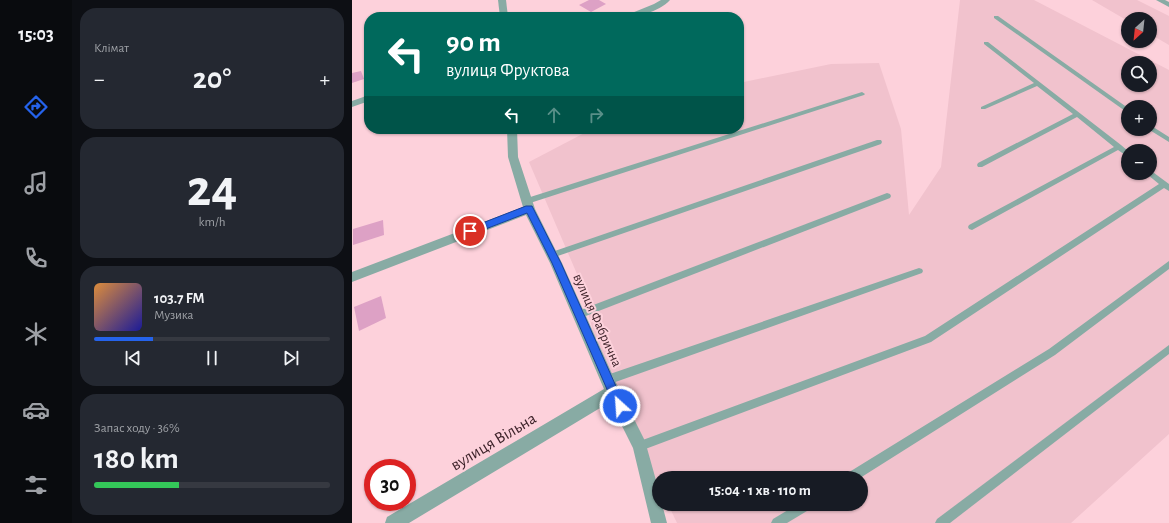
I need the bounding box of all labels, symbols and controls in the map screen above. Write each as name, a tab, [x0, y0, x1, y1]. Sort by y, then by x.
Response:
north arrow	[1121, 12, 1157, 48]
map controls	[1121, 12, 1157, 180]
text: 15:03	[18, 26, 54, 44]
icon: left	[380, 28, 432, 80]
text: 90 m	[446, 29, 501, 57]
text: Клімат	[94, 42, 129, 55]
button: search	[1121, 56, 1157, 92]
text: вулиця Фруктова	[446, 62, 570, 80]
text: 20°	[193, 64, 231, 94]
text: −	[94, 68, 105, 90]
text: +	[319, 68, 330, 90]
icon: directions	[22, 93, 50, 121]
button: +	[1121, 100, 1157, 136]
icon: left	[501, 104, 523, 126]
icon: ahead	[543, 104, 565, 126]
icon: right	[585, 104, 607, 126]
button: −	[1121, 144, 1157, 180]
text: 24	[187, 163, 237, 215]
icon: music	[22, 169, 50, 197]
pin	[453, 214, 487, 248]
text: km/h	[199, 216, 225, 229]
icon: arrive	[459, 220, 481, 242]
icon: phone	[22, 244, 50, 272]
street label: вулиця Фабрична	[570, 272, 624, 370]
text: 103.7 FM	[154, 291, 205, 306]
text: Музика	[154, 309, 193, 322]
icon: climate	[22, 320, 50, 348]
icon: previous	[122, 347, 144, 369]
icon: pause	[201, 347, 223, 369]
icon: next	[280, 347, 302, 369]
position arrow	[599, 385, 641, 427]
icon: car	[22, 396, 50, 424]
street label: вулиця Вільна	[448, 409, 540, 474]
text: Запас ходу · 36%	[94, 422, 180, 435]
text: 180 km	[94, 444, 179, 474]
speed limit sign: 30	[364, 459, 416, 511]
icon: filters	[22, 471, 50, 499]
text: 15:04 · 1 хв · 110 m	[709, 483, 811, 498]

